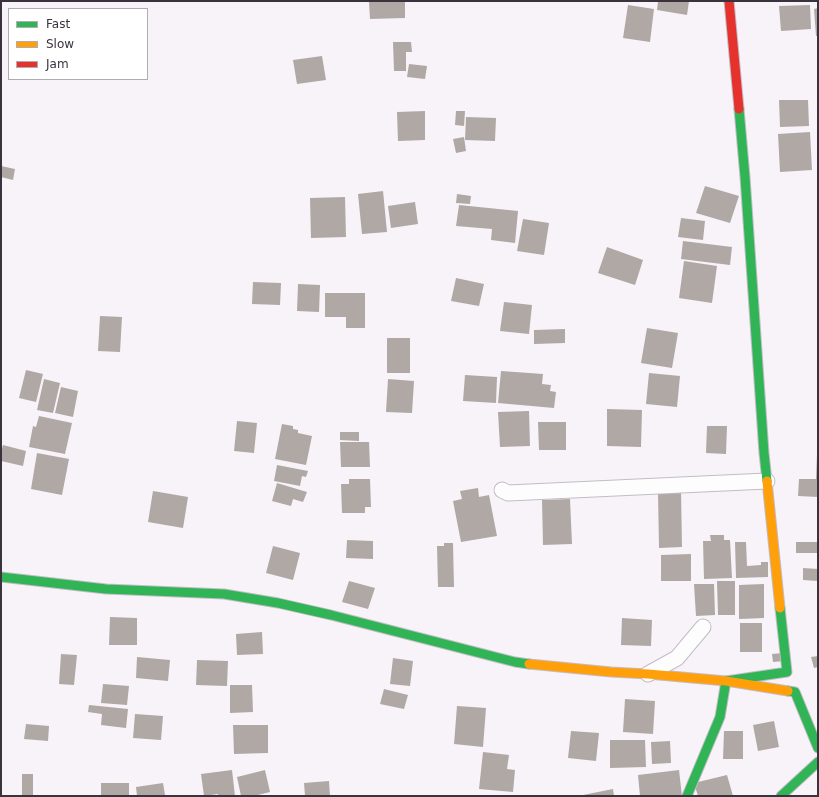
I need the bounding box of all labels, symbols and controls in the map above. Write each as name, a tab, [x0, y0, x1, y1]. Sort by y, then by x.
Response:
legend	[8, 8, 148, 80]
text: Fast	[46, 17, 70, 31]
text: Slow	[46, 37, 74, 51]
text: Jam	[46, 57, 69, 71]

